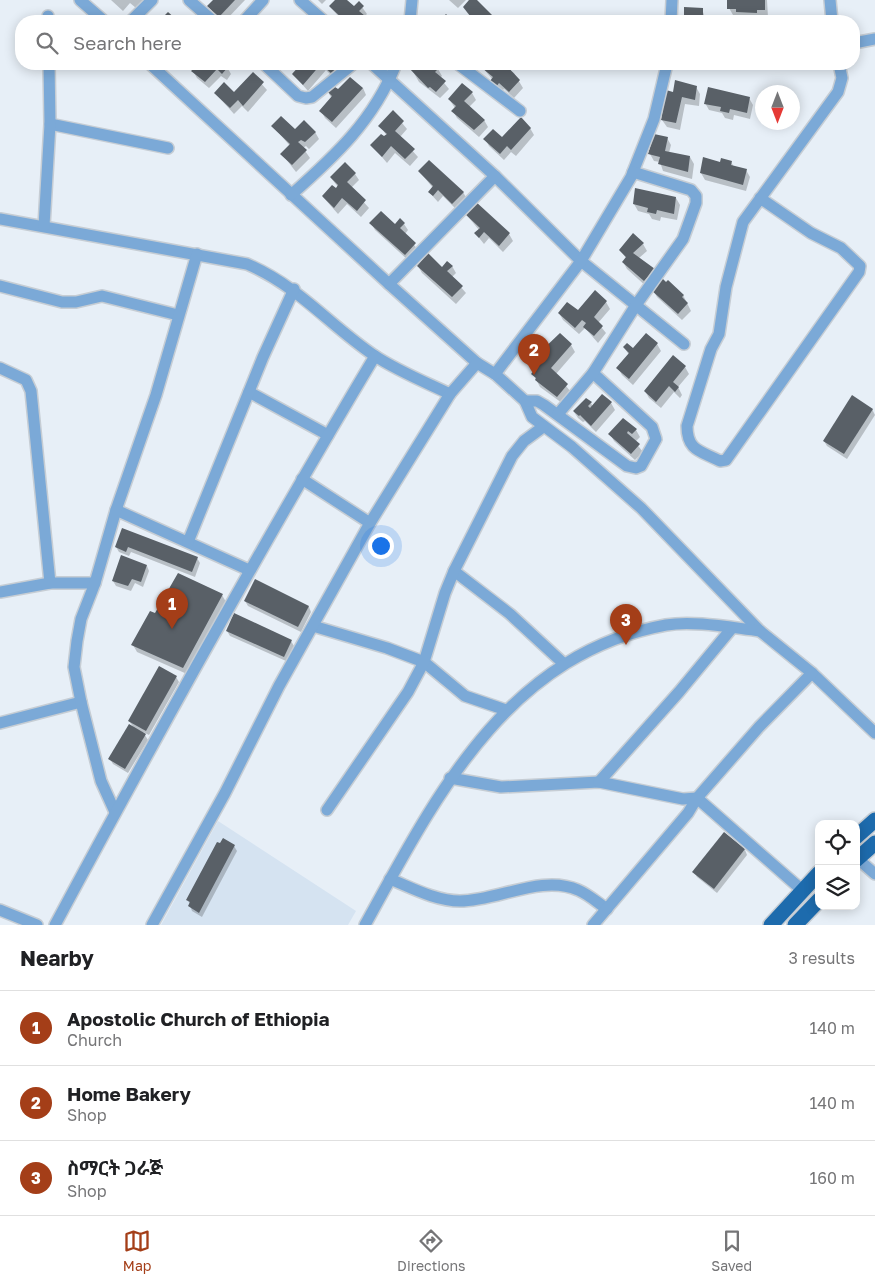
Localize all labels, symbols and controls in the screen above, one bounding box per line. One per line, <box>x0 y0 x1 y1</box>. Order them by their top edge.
search box <box>15 15 860 70</box>
icon: search <box>33 29 61 57</box>
text: Search here <box>73 31 182 54</box>
north arrow <box>755 85 800 130</box>
pin: 2 <box>518 334 550 375</box>
your location <box>368 533 394 559</box>
pin: 1 <box>156 588 188 629</box>
pin: 3 <box>610 604 642 645</box>
map controls <box>815 820 860 910</box>
button: locate <box>815 820 860 865</box>
button: layers <box>815 865 860 910</box>
text: Nearby <box>20 945 94 971</box>
text: 3 results <box>788 948 855 968</box>
text: Apostolic Church of Ethiopia <box>67 1007 329 1030</box>
text: 1 <box>32 1018 40 1038</box>
text: 140 m <box>809 1018 855 1038</box>
text: Church <box>67 1030 122 1050</box>
text: Home Bakery <box>67 1082 191 1105</box>
text: 2 <box>31 1093 41 1113</box>
text: 140 m <box>809 1093 855 1113</box>
text: Shop <box>67 1105 107 1125</box>
text: ስማርት ጋራጅ <box>67 1156 163 1179</box>
text: 3 <box>31 1168 41 1188</box>
text: 160 m <box>809 1168 855 1188</box>
text: Shop <box>67 1181 107 1201</box>
tab: Map <box>123 1227 151 1274</box>
tab: Directions <box>397 1227 466 1274</box>
tab: Saved <box>711 1227 752 1274</box>

